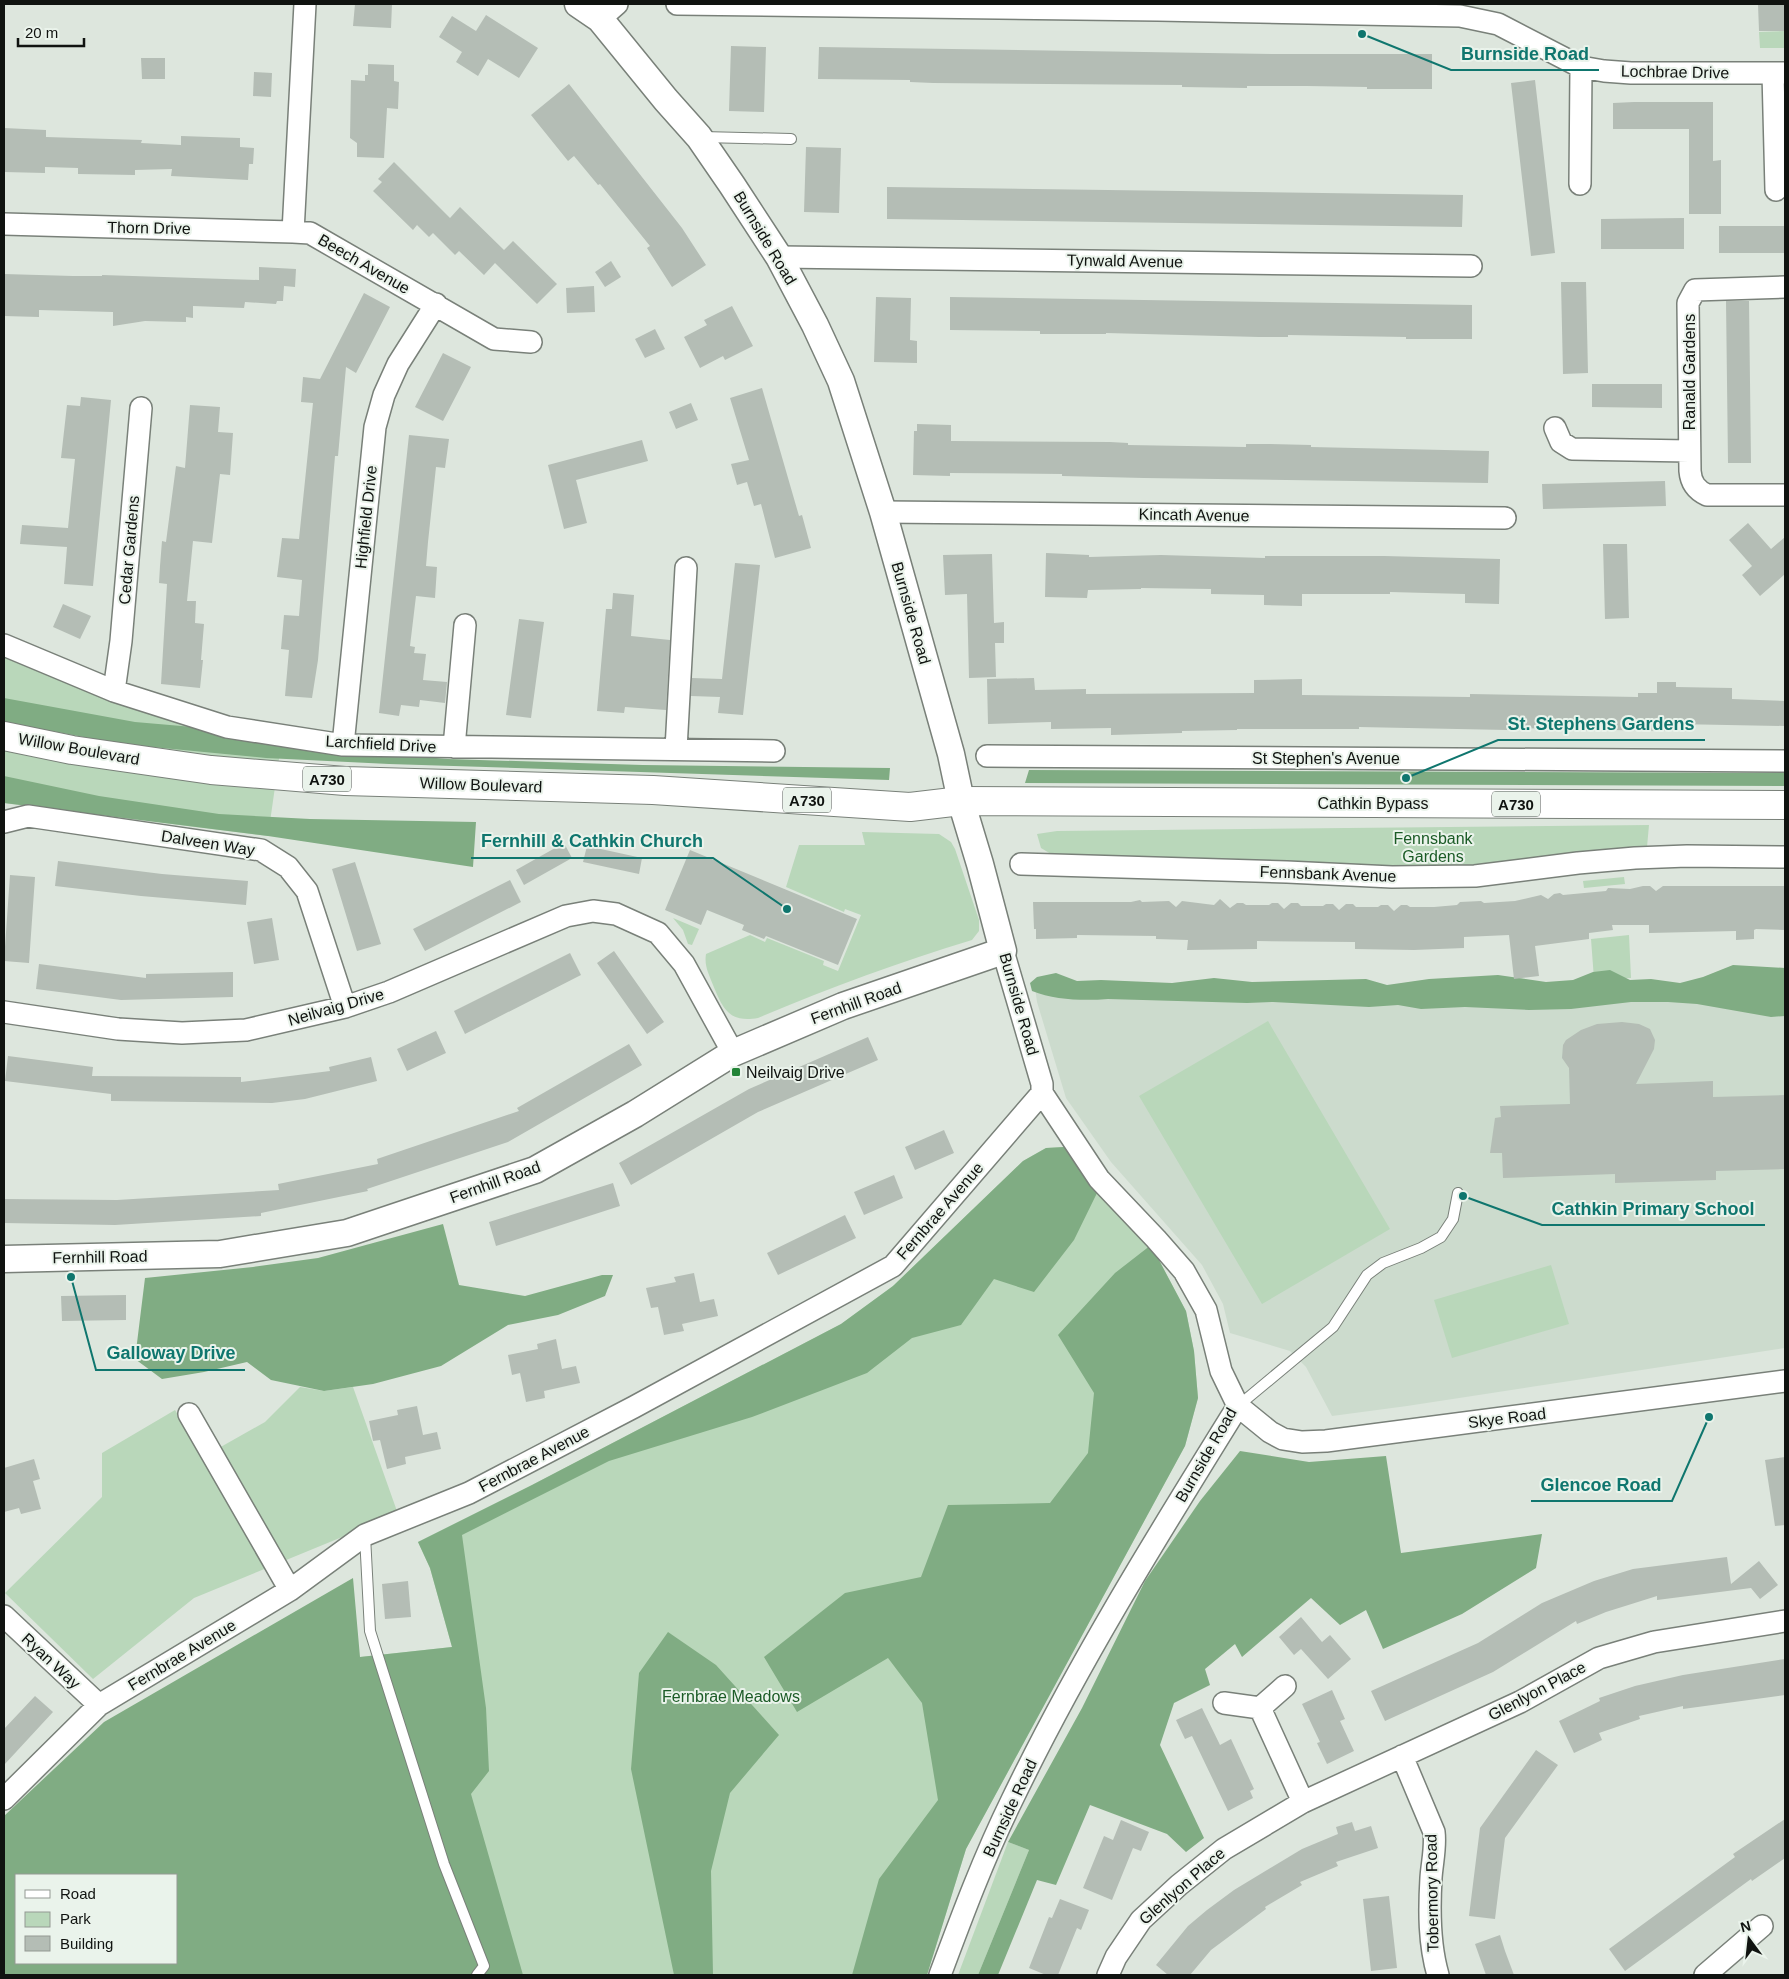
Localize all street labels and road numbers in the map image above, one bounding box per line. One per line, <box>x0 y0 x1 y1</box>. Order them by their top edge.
street label: Lochbrae Drive <box>1621 63 1729 81</box>
street label: Burnside Road <box>730 188 800 288</box>
street label: Thorn Drive <box>107 219 191 237</box>
street label: Beech Avenue <box>315 231 413 297</box>
street label: Tynwald Avenue <box>1067 251 1183 271</box>
street label: Ranald Gardens <box>1681 314 1698 430</box>
street label: Highfield Drive <box>352 464 380 570</box>
street label: Cedar Gardens <box>116 495 142 605</box>
street label: Kincath Avenue <box>1138 506 1250 524</box>
street label: Burnside Road <box>888 560 934 666</box>
street label: Willow Boulevard <box>17 730 141 768</box>
street label: Larchfield Drive <box>325 733 437 755</box>
street label: St Stephen's Avenue <box>1252 750 1400 767</box>
road number: A730 <box>303 766 351 792</box>
street label: Willow Boulevard <box>419 774 543 796</box>
road number: A730 <box>783 788 831 812</box>
road number: A730 <box>1492 792 1540 816</box>
street label: Cathkin Bypass <box>1317 795 1429 812</box>
street label: Dalveen Way <box>160 827 256 859</box>
street label: Fennsbank Avenue <box>1259 863 1397 885</box>
street label: Burnside Road <box>996 951 1042 1057</box>
street label: Fernhill Road <box>808 979 904 1027</box>
street label: Neilvaig Drive <box>286 985 386 1029</box>
street label: Fernhill Road <box>447 1158 543 1206</box>
street label: Fernbrae Avenue <box>893 1159 987 1263</box>
street label: Fernhill Road <box>52 1248 148 1266</box>
street label: Burnside Road <box>1172 1405 1240 1505</box>
street label: Skye Road <box>1467 1405 1547 1431</box>
street label: Fernbrae Avenue <box>476 1423 592 1495</box>
street label: Fernbrae Avenue <box>125 1616 239 1694</box>
street label: Ryan Way <box>18 1630 84 1692</box>
street label: Glenlyon Place <box>1485 1658 1589 1724</box>
street label: Burnside Road <box>980 1756 1040 1860</box>
street label: Tobermory Road <box>1422 1834 1442 1952</box>
street label: Glenlyon Place <box>1136 1844 1228 1928</box>

